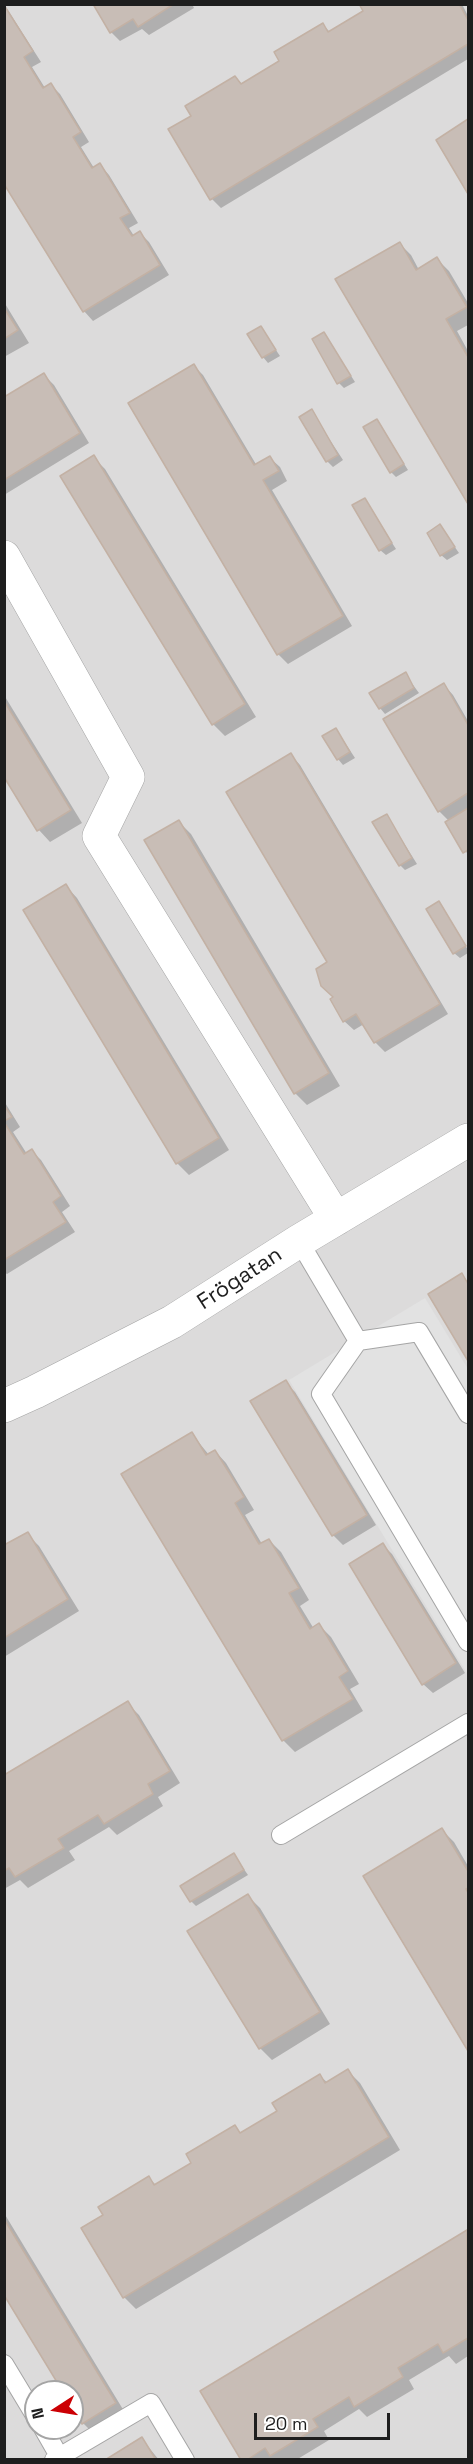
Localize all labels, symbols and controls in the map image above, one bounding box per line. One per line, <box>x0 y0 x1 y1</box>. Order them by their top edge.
street label: Frögatan <box>193 1242 287 1316</box>
north arrow <box>24 2380 84 2440</box>
scale bar <box>257 2401 394 2439</box>
text: N <box>26 2406 49 2421</box>
text: 20 m <box>265 2412 308 2435</box>

